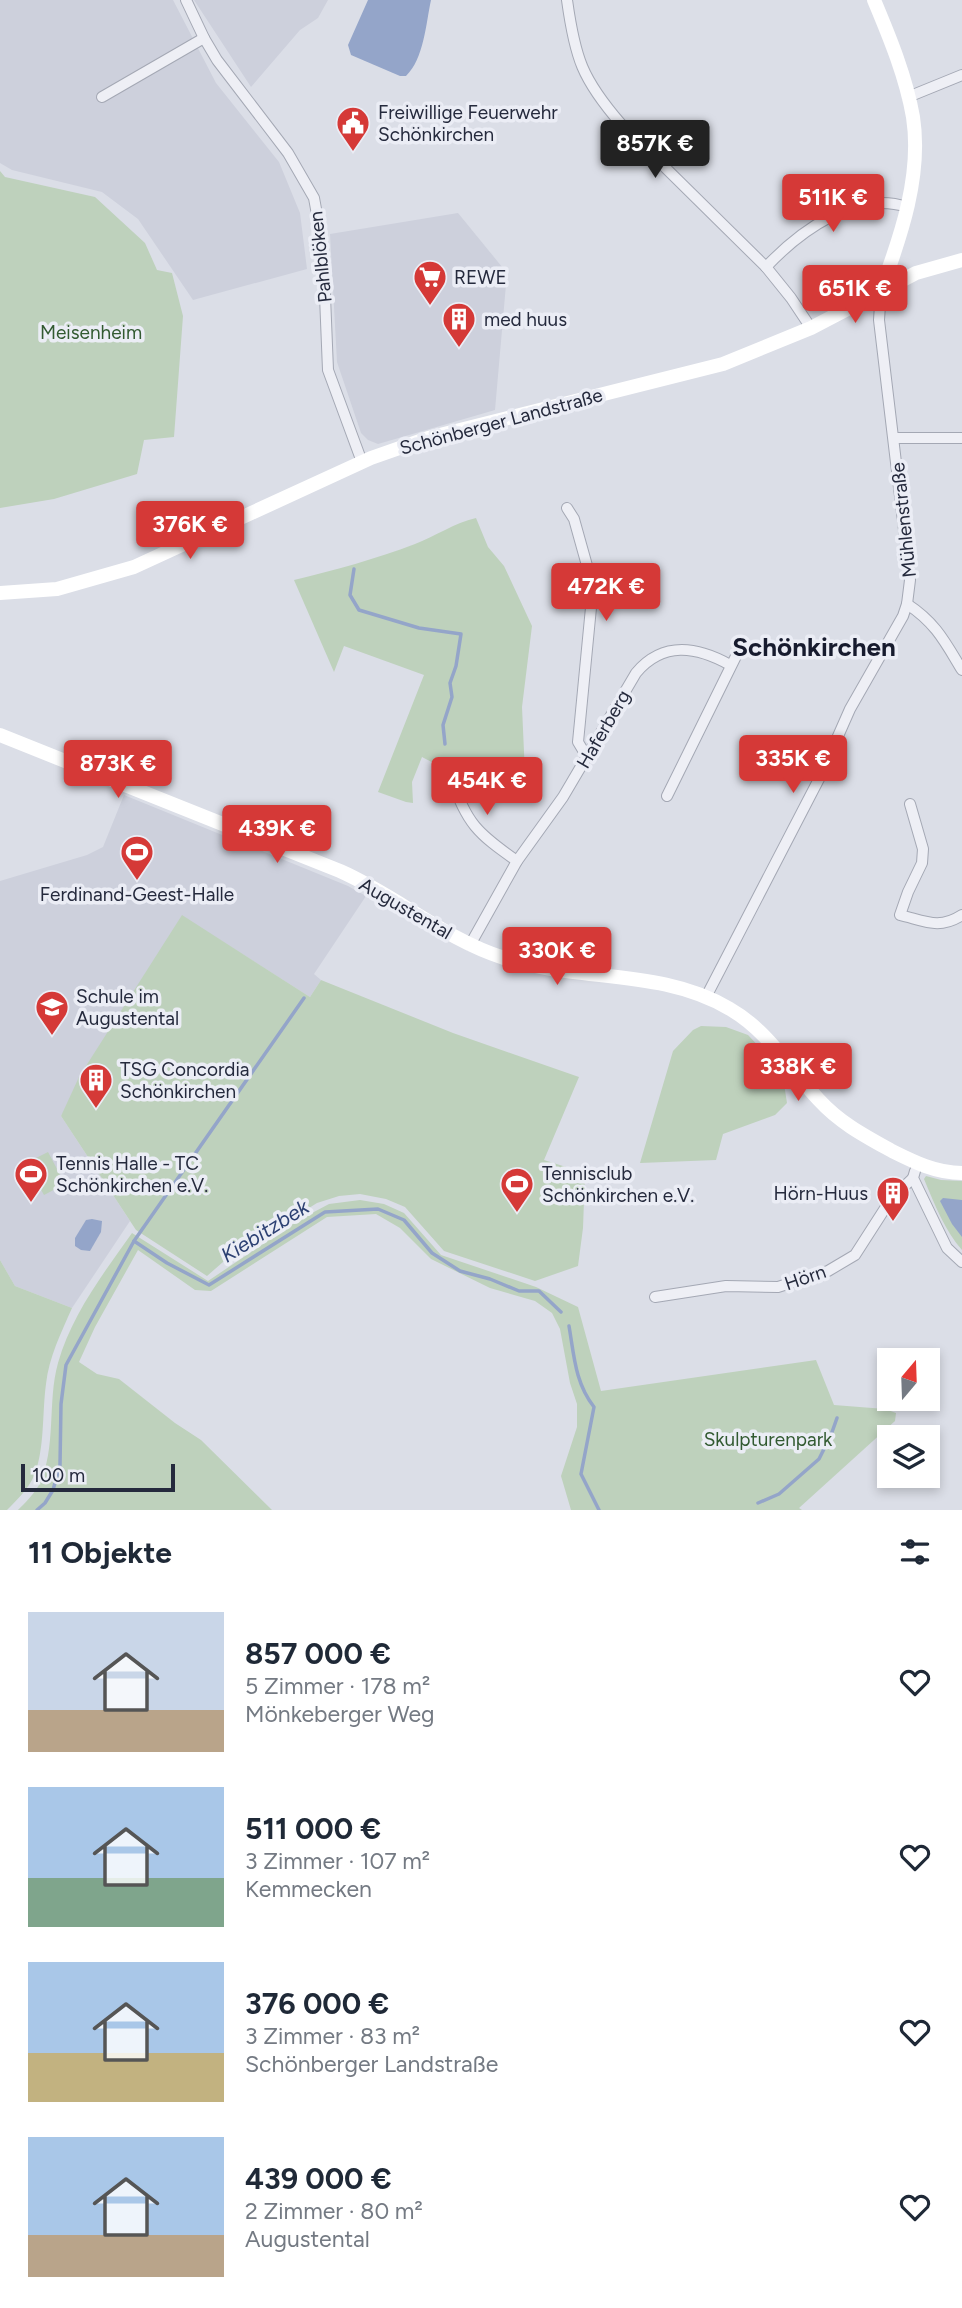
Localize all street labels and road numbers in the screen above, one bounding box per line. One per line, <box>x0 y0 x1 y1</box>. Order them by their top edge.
street label: Pahlblöken <box>304 210 337 304</box>
street label: Schönberger Landstraße <box>397 383 605 460</box>
street label: Mühlenstraße <box>886 461 921 579</box>
street label: Haferberg <box>572 686 635 773</box>
street label: Augustental <box>355 873 456 944</box>
street label: Hörn <box>781 1260 829 1295</box>

